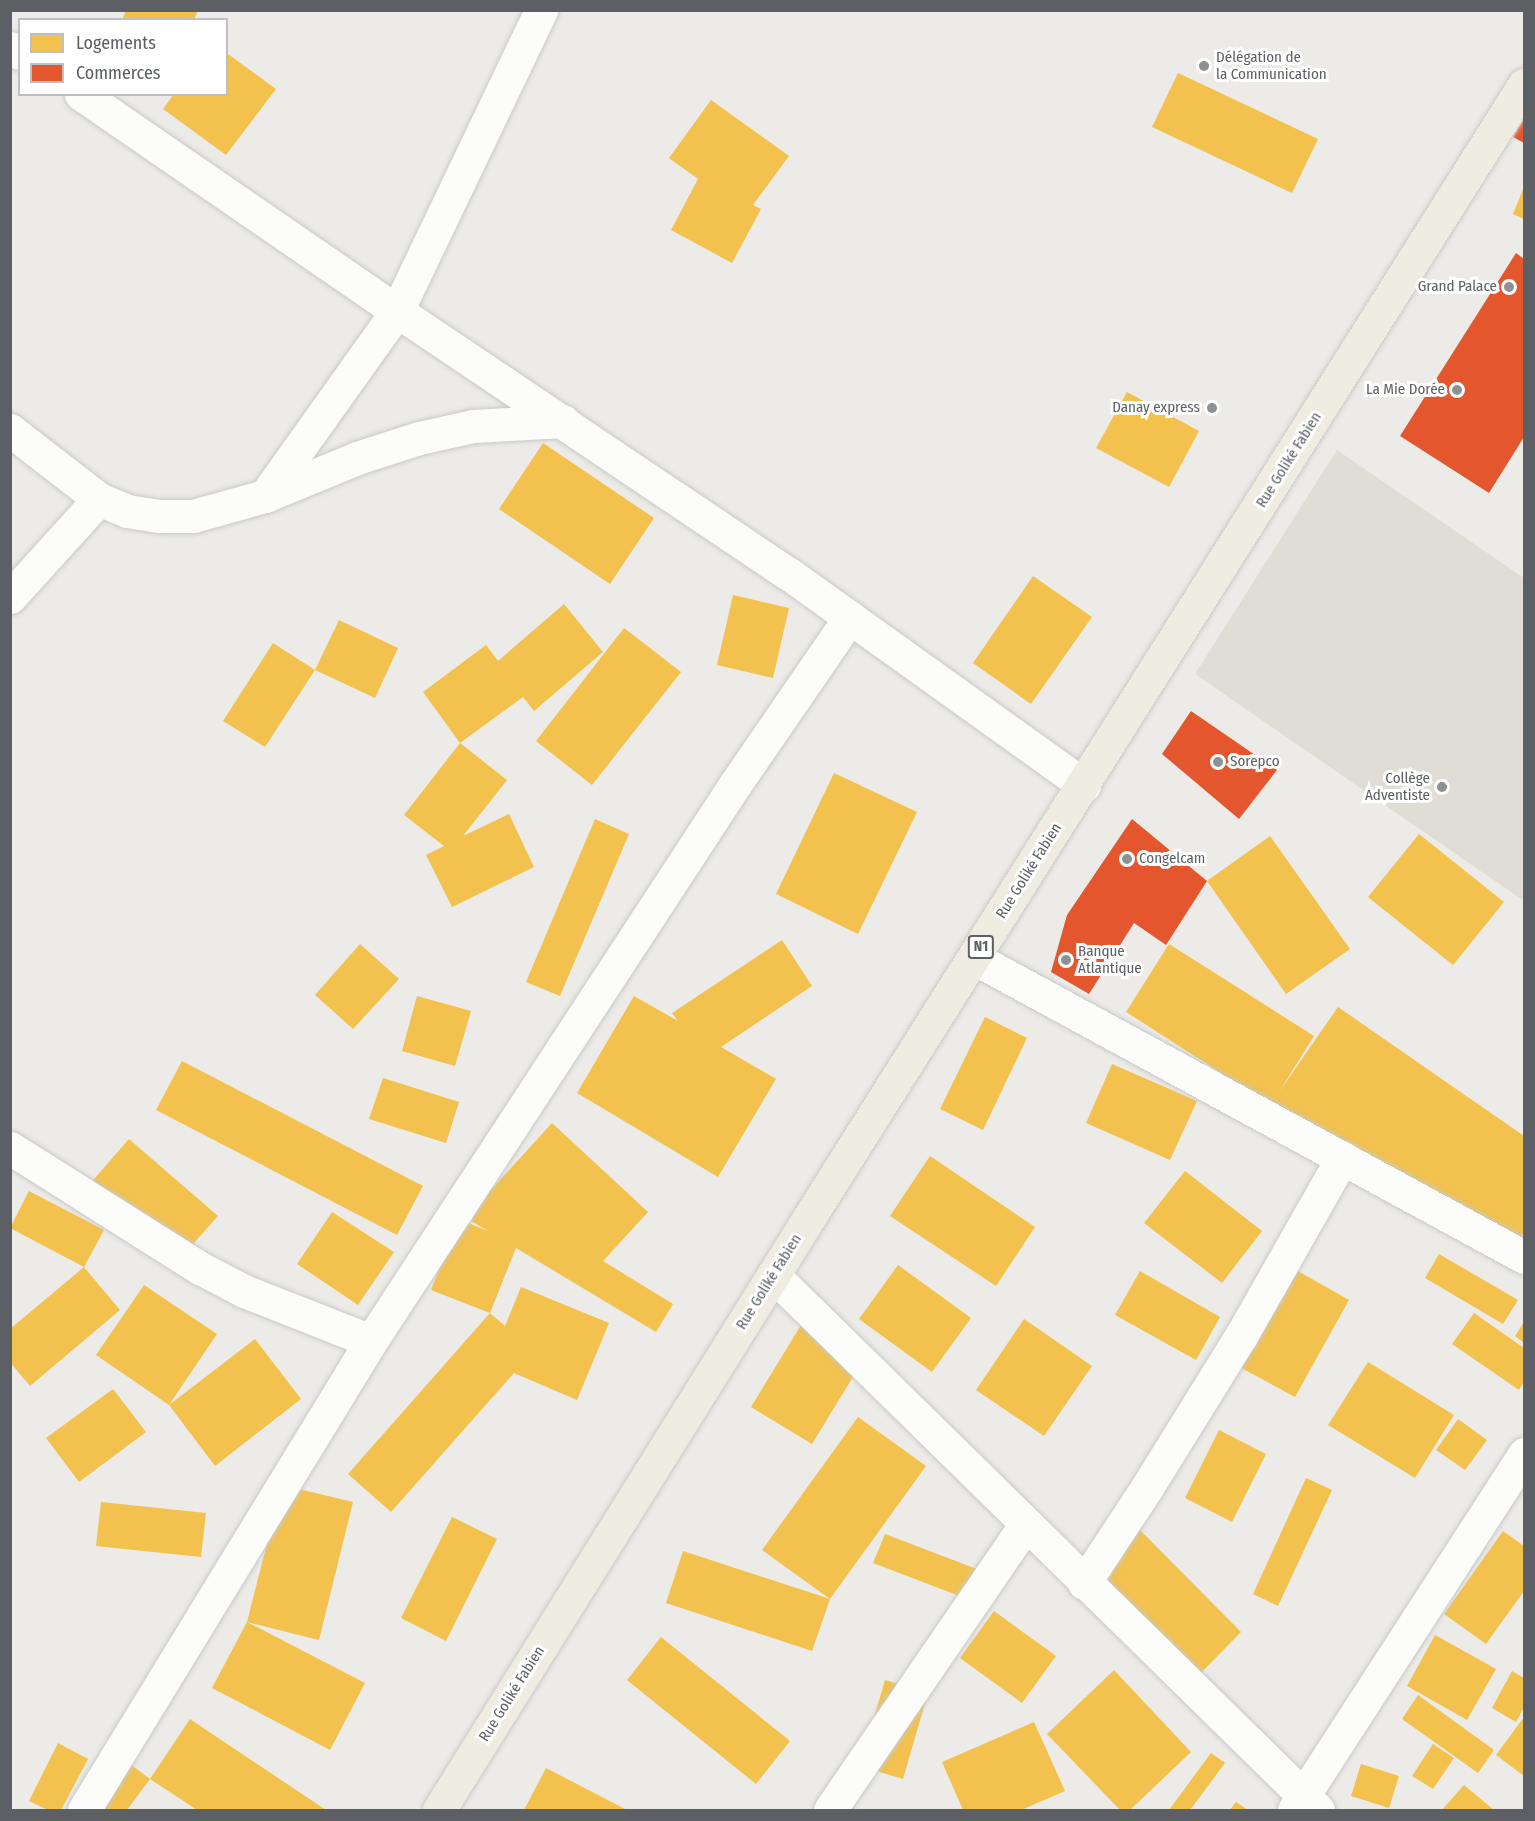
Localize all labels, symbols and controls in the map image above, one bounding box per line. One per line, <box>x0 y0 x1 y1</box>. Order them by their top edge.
legend <box>18 18 228 96</box>
text: Logements <box>76 32 156 54</box>
place label: Délégation de la Communication <box>1216 48 1327 83</box>
marker: Délégation de la Communication <box>1197 59 1211 73</box>
text: Commerces <box>76 62 161 84</box>
place label: Grand Palace <box>1418 278 1497 296</box>
marker: Grand Palace <box>1502 280 1516 294</box>
place label: La Mie Dorée <box>1366 381 1445 399</box>
marker: La Mie Dorée <box>1450 383 1464 397</box>
place label: Danay express <box>1112 399 1200 417</box>
marker: Danay express <box>1205 401 1219 415</box>
street label: Rue Goliké Fabien <box>1252 409 1326 511</box>
place label: Sorepco <box>1230 753 1280 771</box>
marker: Sorepco <box>1211 755 1225 769</box>
place label: Collège Adventiste <box>1365 769 1430 804</box>
marker: Collège Adventiste <box>1435 780 1449 794</box>
street label: Rue Goliké Fabien <box>992 820 1066 922</box>
place label: Congelcam <box>1139 850 1205 868</box>
marker: Congelcam <box>1120 852 1134 866</box>
road number: N1 <box>968 936 994 958</box>
place label: Banque Atlantique <box>1078 942 1142 977</box>
marker: Banque Atlantique <box>1059 953 1073 967</box>
street label: Rue Goliké Fabien <box>732 1231 806 1333</box>
street label: Rue Goliké Fabien <box>475 1643 549 1745</box>

